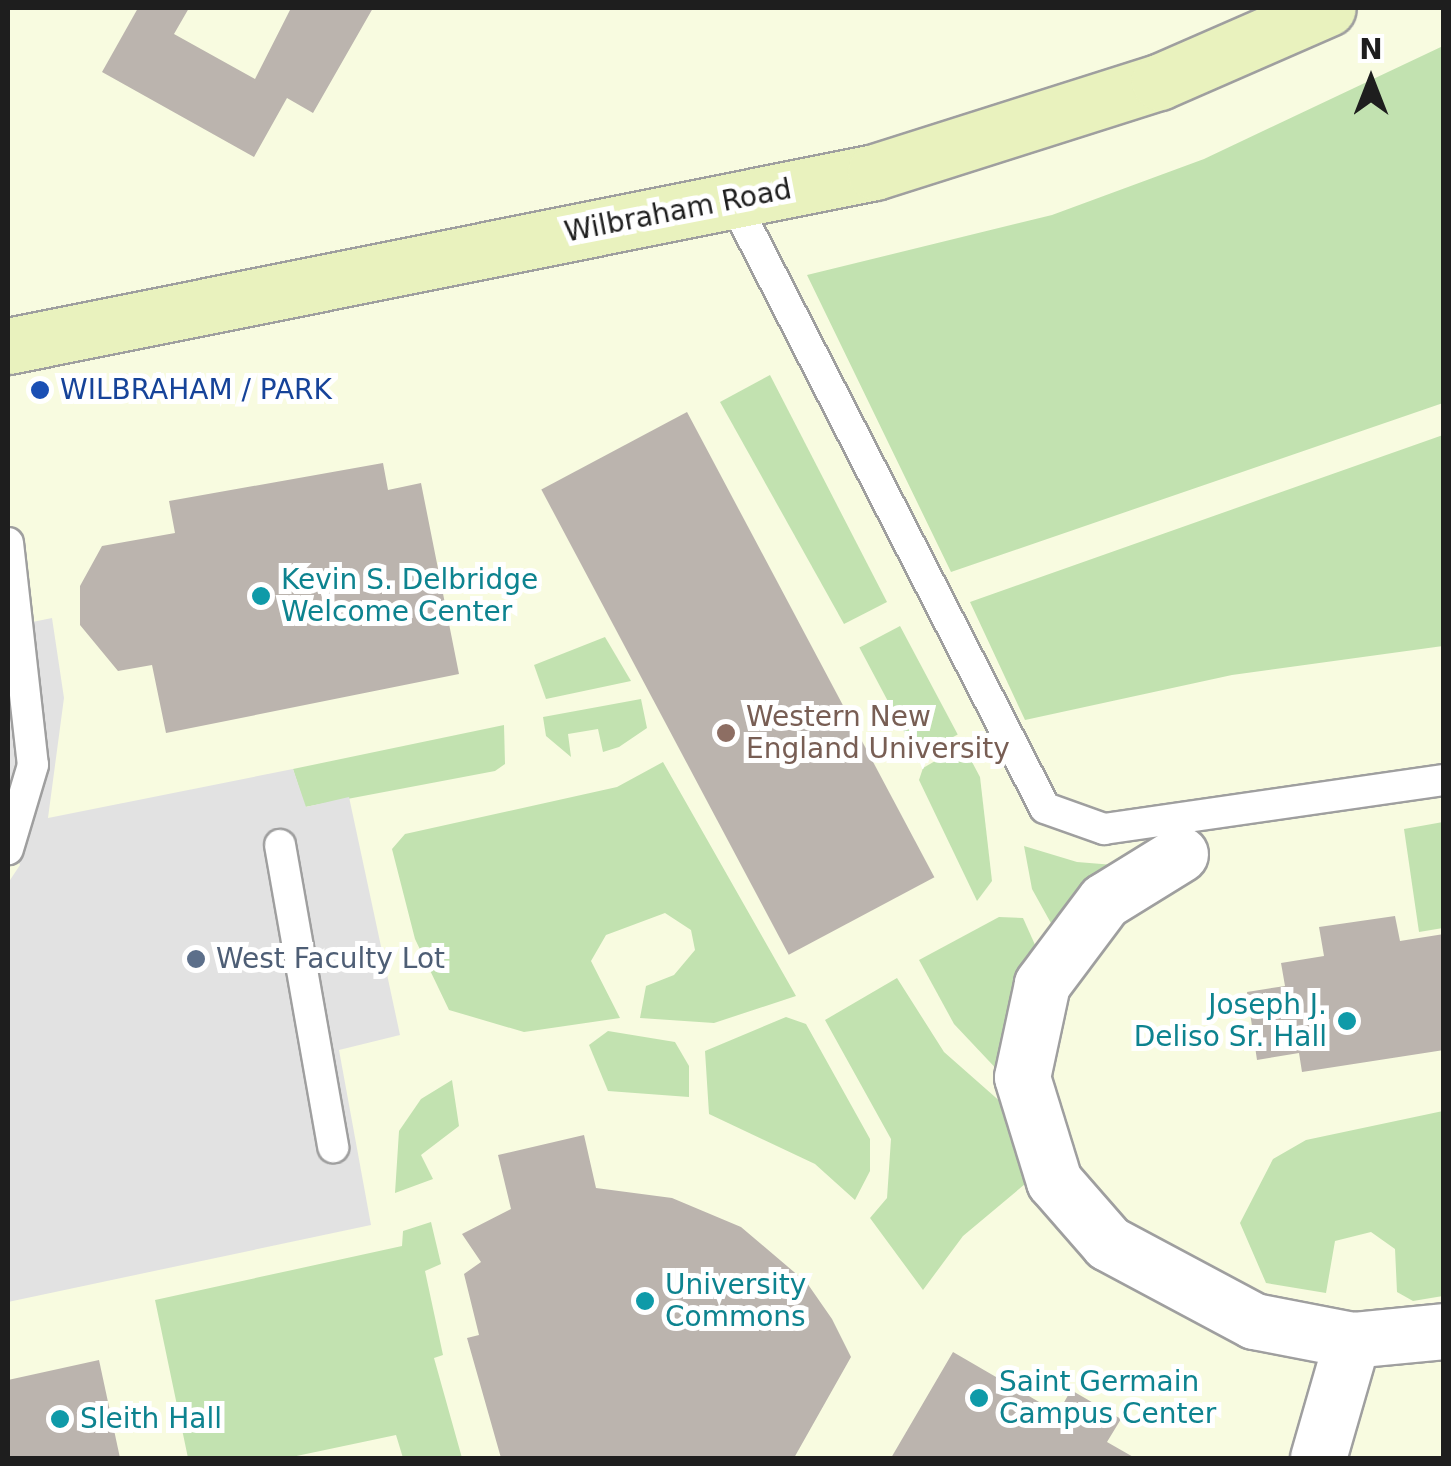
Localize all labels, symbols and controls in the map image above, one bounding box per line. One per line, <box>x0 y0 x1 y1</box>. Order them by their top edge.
north arrow <box>1321 30 1421 130</box>
text: N <box>1359 33 1383 66</box>
street label: Wilbraham Road <box>562 173 794 249</box>
place label: WILBRAHAM / PARK <box>60 373 332 407</box>
marker: WILBRAHAM / PARK <box>29 379 51 401</box>
place label: Kevin S. Delbridge Welcome Center <box>281 563 538 629</box>
marker: Kevin S. Delbridge Welcome Center <box>250 585 272 607</box>
place label: Western New England University <box>746 700 1010 766</box>
marker: Western New England University <box>715 722 737 744</box>
place label: West Faculty Lot <box>216 942 445 976</box>
marker: West Faculty Lot <box>185 948 207 970</box>
place label: Joseph J. Deliso Sr. Hall <box>1134 988 1327 1054</box>
marker: Joseph J. Deliso Sr. Hall <box>1336 1010 1358 1032</box>
place label: University Commons <box>665 1268 806 1334</box>
marker: University Commons <box>634 1290 656 1312</box>
place label: Saint Germain Campus Center <box>999 1365 1216 1431</box>
marker: Saint Germain Campus Center <box>968 1387 990 1409</box>
place label: Sleith Hall <box>80 1402 222 1436</box>
marker: Sleith Hall <box>49 1408 71 1430</box>

